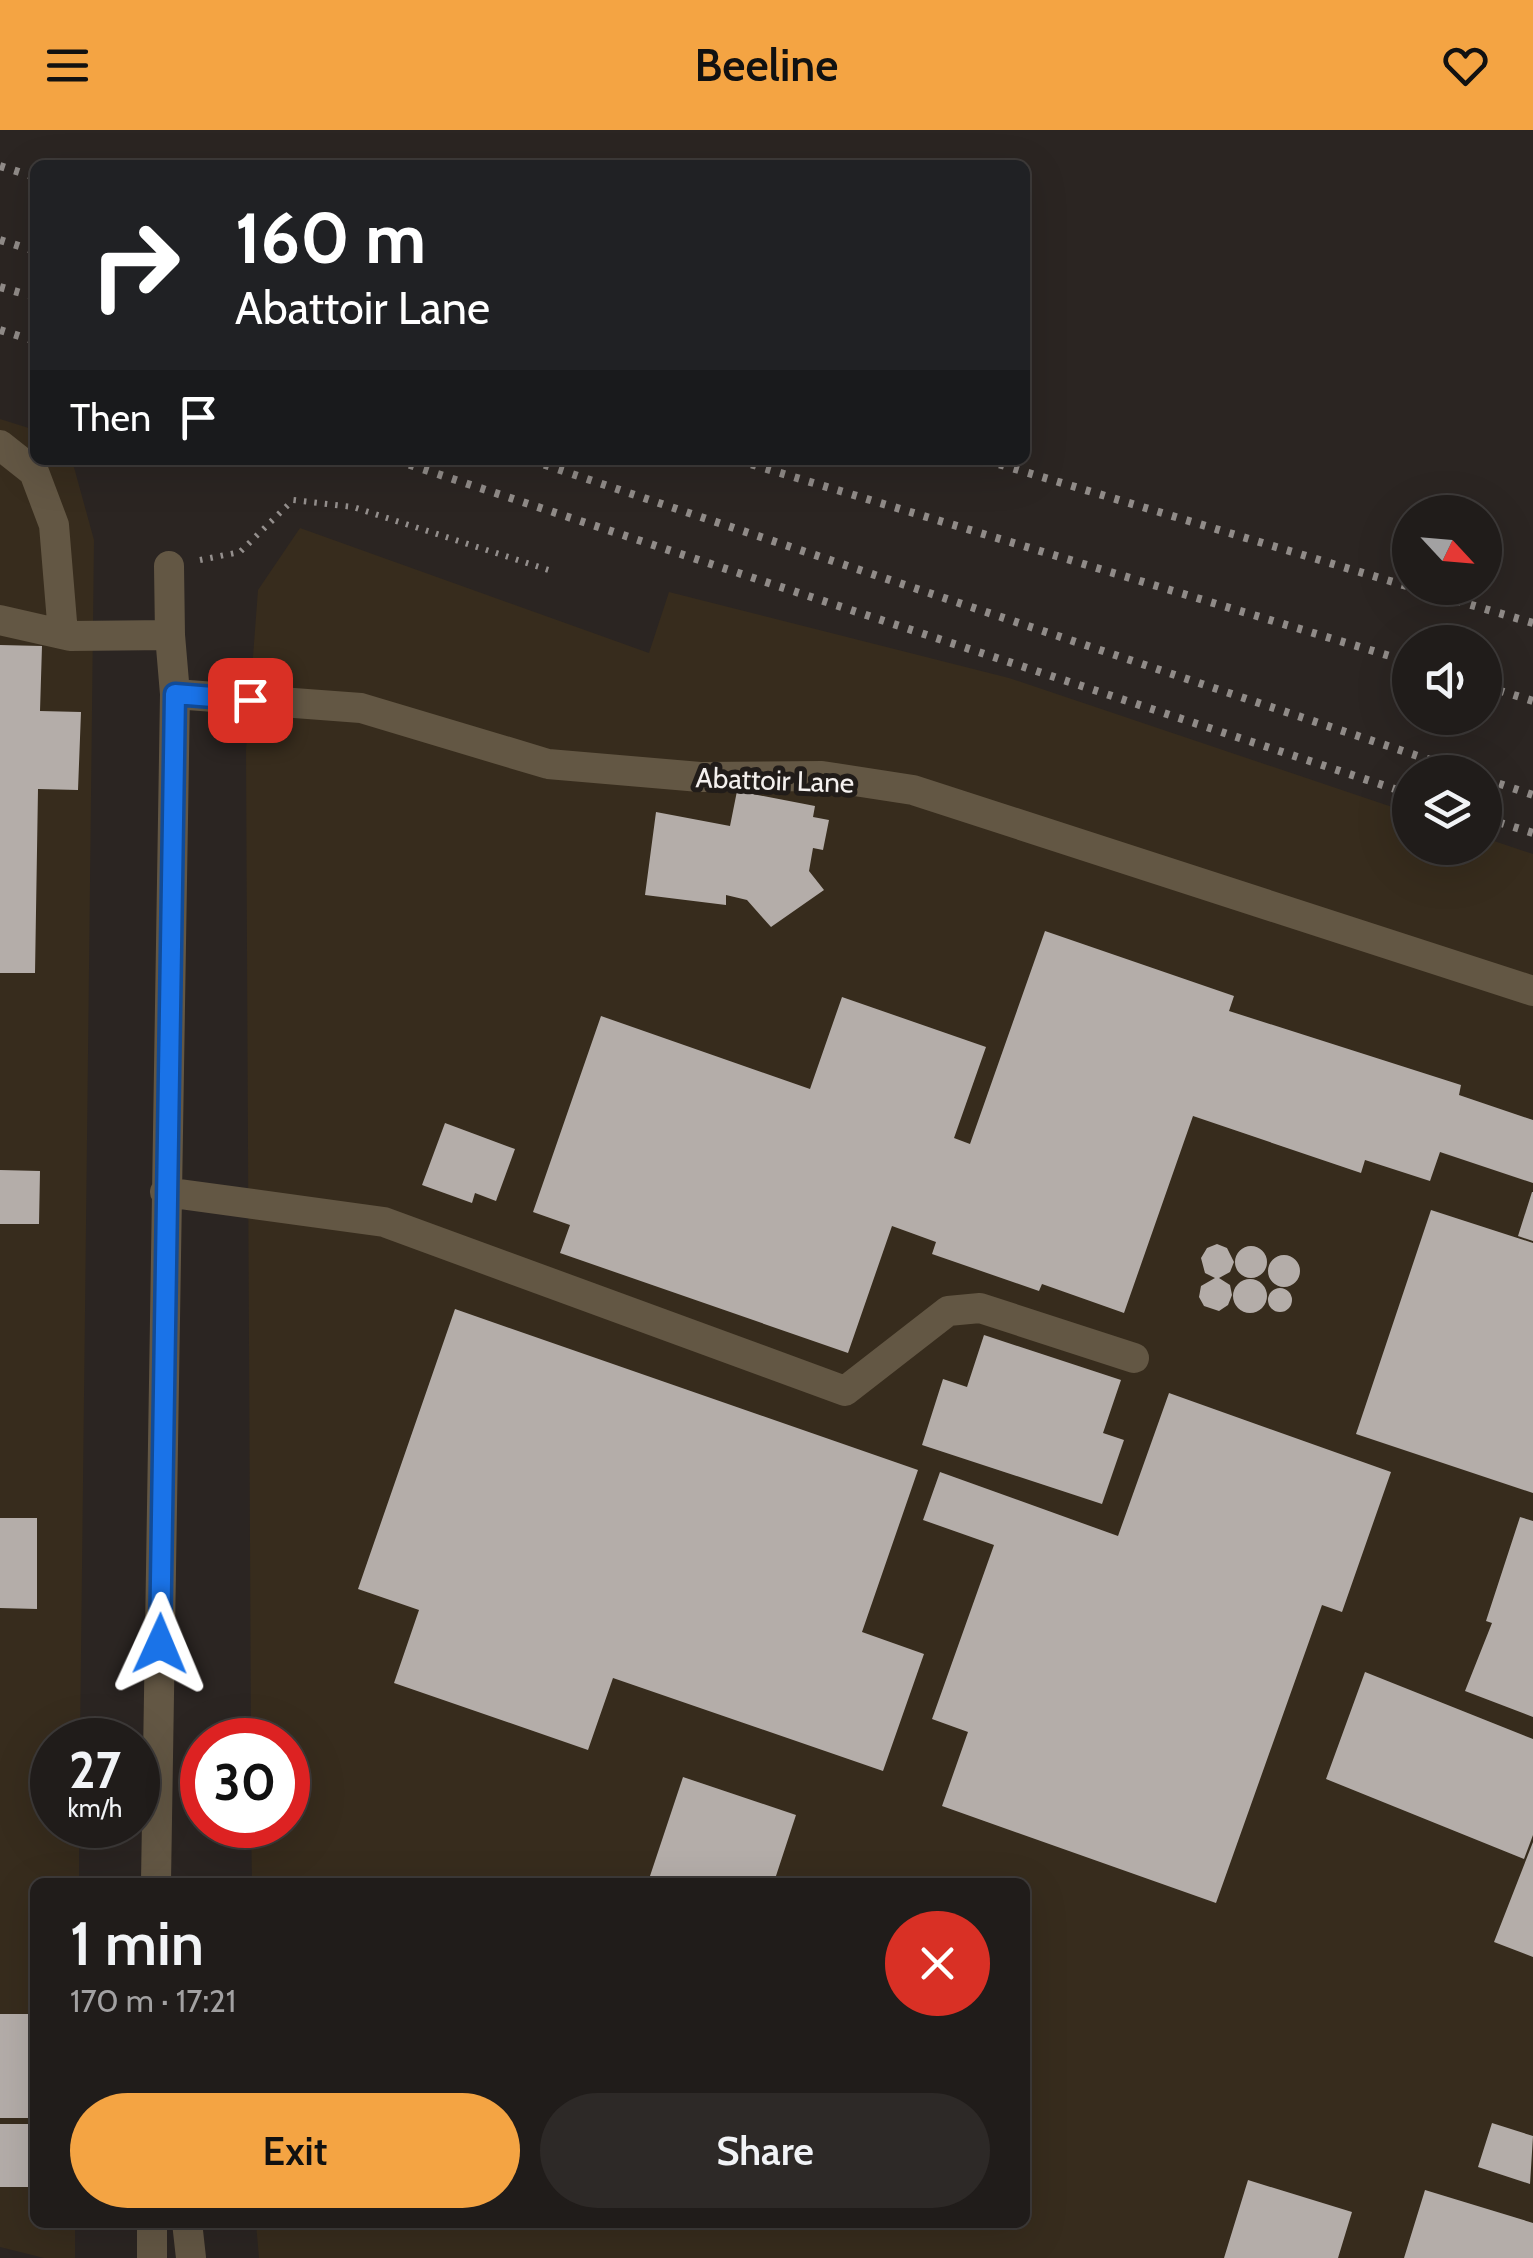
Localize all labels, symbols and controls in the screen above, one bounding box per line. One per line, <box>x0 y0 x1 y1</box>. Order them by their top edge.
icon: menu <box>40 38 95 93</box>
text: Beeline <box>695 38 838 92</box>
icon: heart <box>1438 38 1493 93</box>
text: 160 m <box>235 195 426 281</box>
icon: right <box>70 200 200 330</box>
text: Abattoir Lane <box>235 281 490 335</box>
icon: arrive <box>171 390 226 445</box>
text: Then <box>70 394 151 441</box>
north arrow <box>1392 495 1502 605</box>
map controls <box>1392 495 1502 865</box>
button: sound <box>1392 625 1502 735</box>
pin <box>208 658 293 743</box>
icon: arrive <box>223 673 278 728</box>
button: layers <box>1392 755 1502 865</box>
street label: Abattoir Lane <box>695 760 855 800</box>
position arrow <box>108 1592 212 1696</box>
speed limit sign: 30 <box>180 1718 310 1848</box>
text: 27 <box>69 1740 121 1801</box>
text: km/h <box>68 1793 122 1823</box>
text: 1 min <box>70 1907 204 1980</box>
button: close <box>885 1911 990 2016</box>
text: 170 m · 17:21 <box>70 1981 236 2020</box>
button: Exit <box>70 2093 520 2208</box>
button: Share <box>540 2093 990 2208</box>

